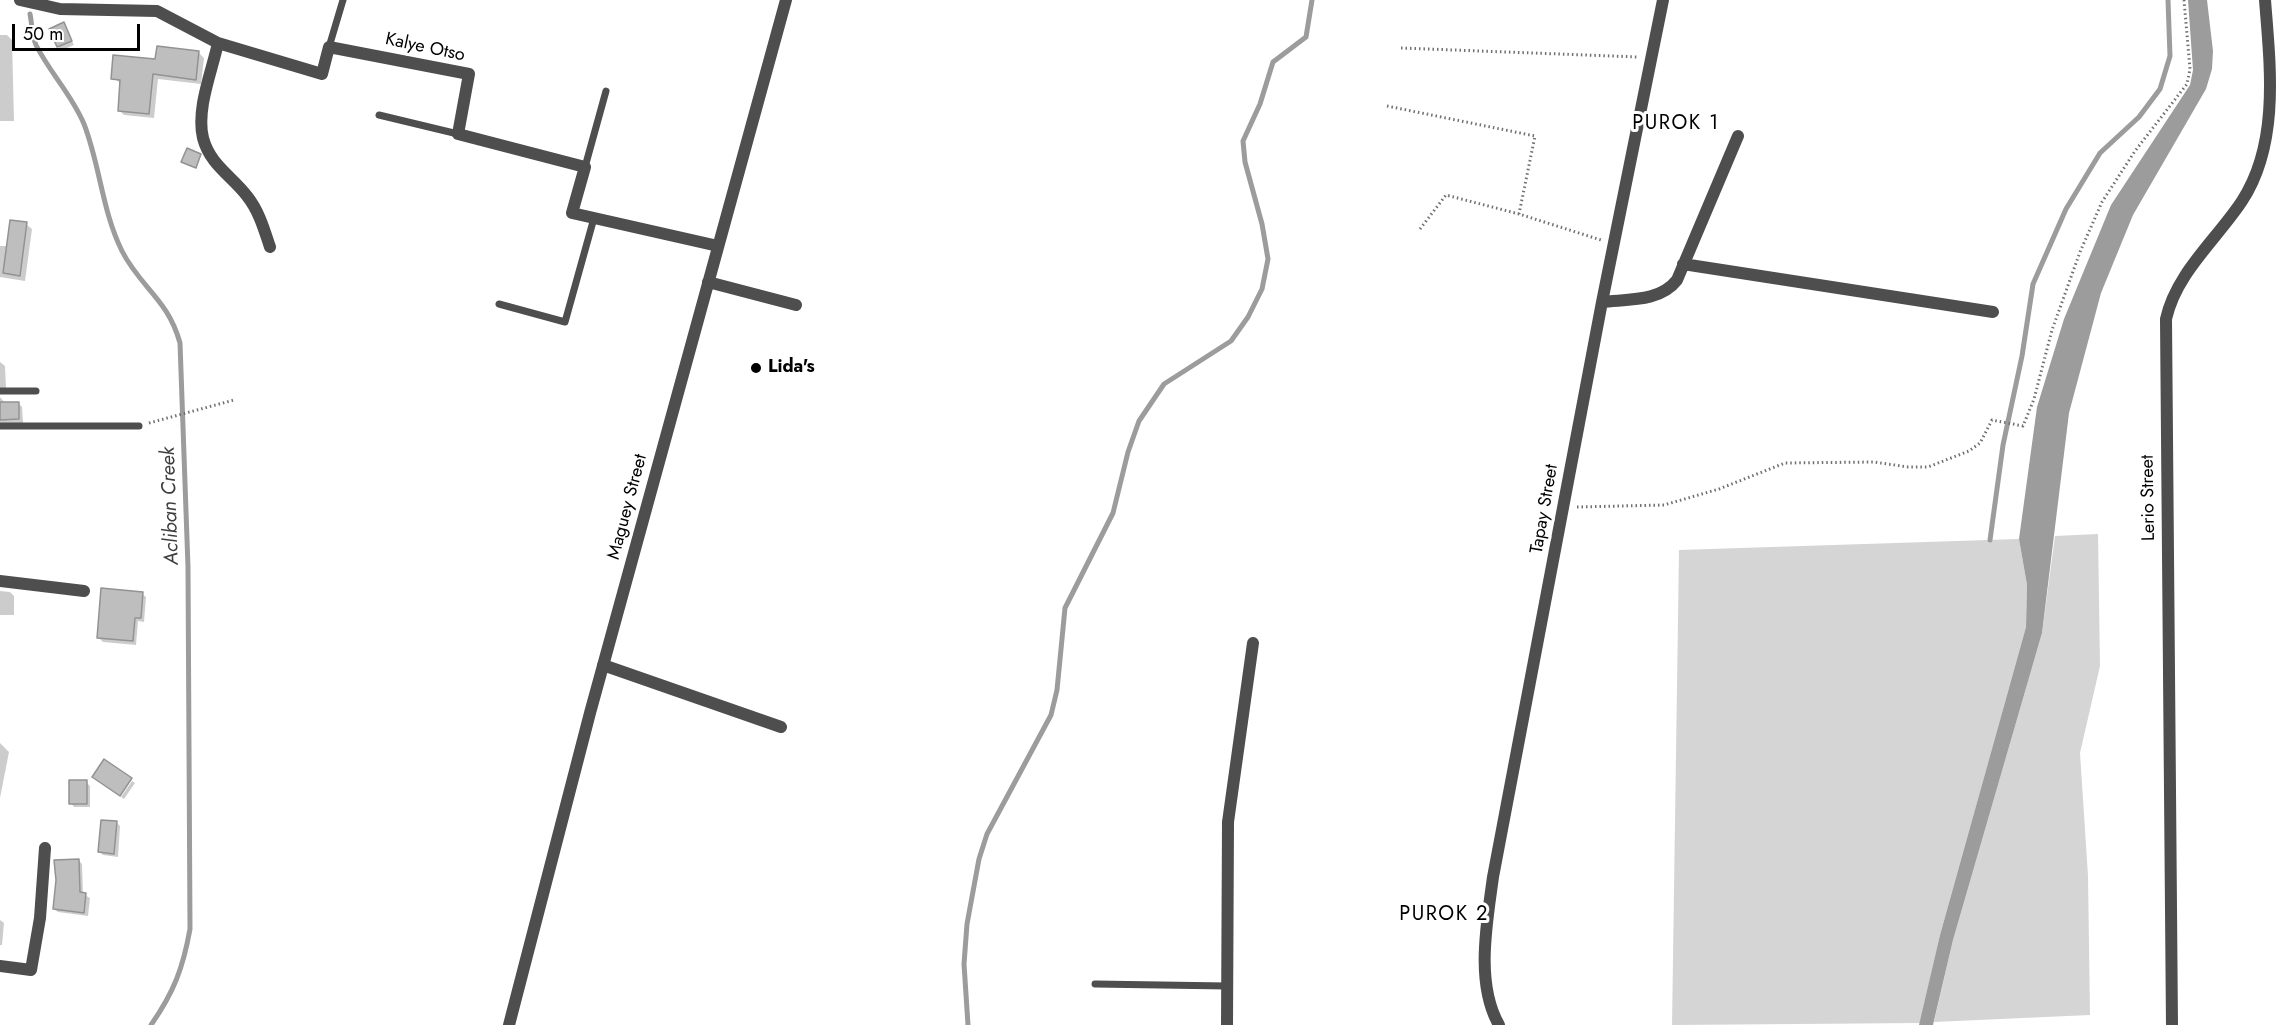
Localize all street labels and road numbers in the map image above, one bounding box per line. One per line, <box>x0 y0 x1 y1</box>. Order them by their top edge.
street label: Kalye Otso <box>383 29 467 67</box>
street label: Maguey Street <box>604 452 652 562</box>
street label: Lerio Street <box>2137 455 2161 541</box>
street label: Tapay Street <box>1527 463 1563 555</box>

